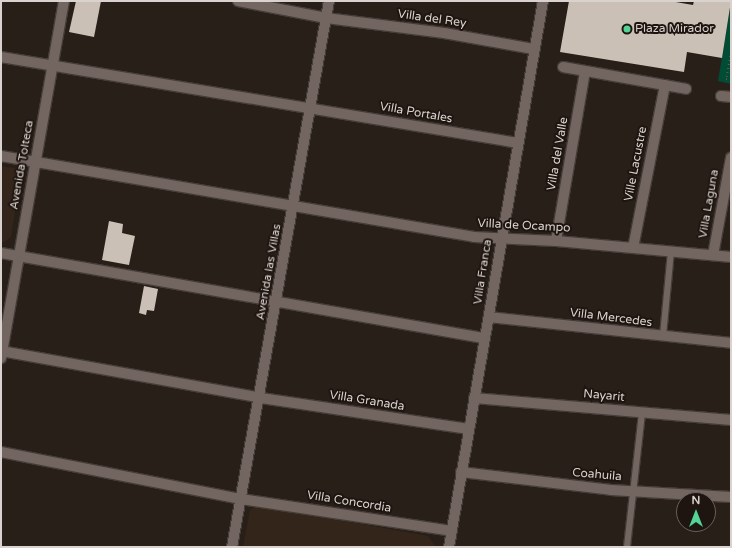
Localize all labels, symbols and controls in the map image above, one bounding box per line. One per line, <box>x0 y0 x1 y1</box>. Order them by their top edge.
street label: Villa del Rey <box>397 7 467 31</box>
place label: Plaza Mirador <box>635 22 714 36</box>
marker: Plaza Mirador <box>622 24 632 34</box>
street label: Villa Portales <box>378 100 454 126</box>
street label: Villa del Valle <box>544 116 572 192</box>
street label: Avenida Tolteca <box>7 119 37 211</box>
street label: Ville Lacustre <box>622 125 650 203</box>
street label: Villa Laguna <box>696 168 722 240</box>
street label: Villa de Ocampo <box>477 216 571 236</box>
street label: Avenida las Villas <box>253 223 285 321</box>
street label: Villa Franca <box>471 238 495 306</box>
street label: Villa Mercedes <box>569 306 653 330</box>
street label: Nayarit <box>583 387 625 405</box>
street label: Villa Granada <box>328 388 406 414</box>
street label: Coahuila <box>572 466 622 484</box>
street label: Villa Concordia <box>306 488 392 516</box>
north arrow <box>676 492 716 532</box>
text: N <box>692 494 700 507</box>

